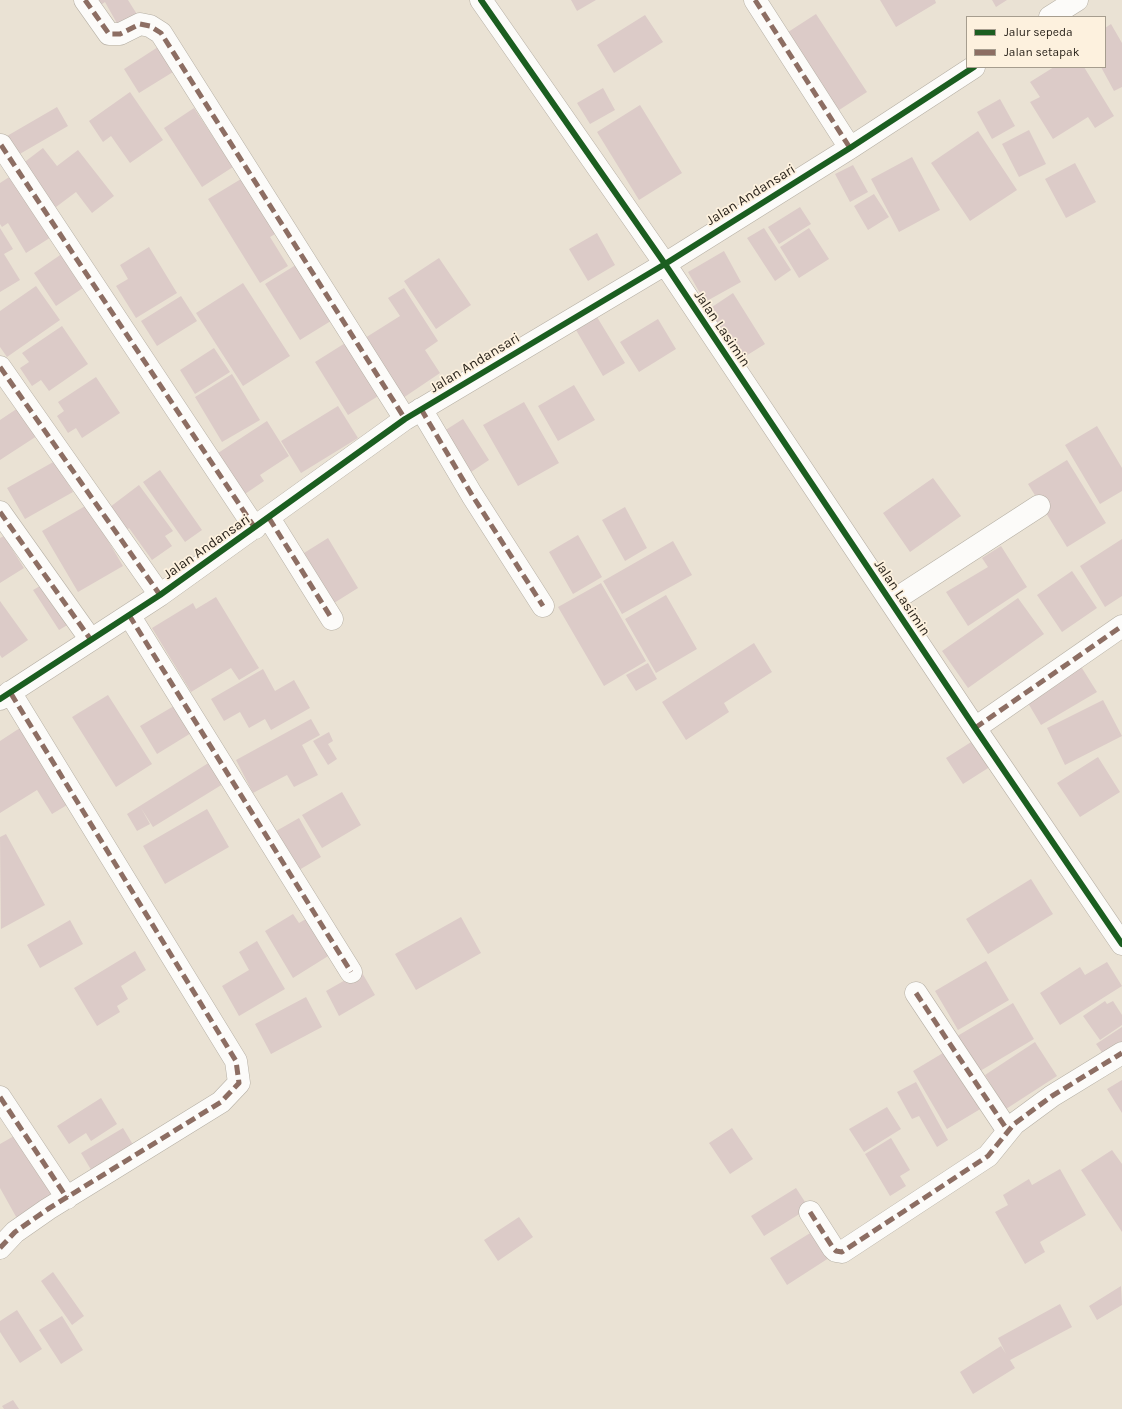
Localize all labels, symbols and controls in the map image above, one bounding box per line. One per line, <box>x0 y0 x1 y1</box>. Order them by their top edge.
legend <box>966 16 1106 68</box>
text: Jalur sepeda <box>1004 25 1073 39</box>
text: Jalan setapak <box>1004 45 1079 59</box>
street label: Jalan Andansari <box>703 161 799 229</box>
street label: Jalan Lasimin <box>690 288 754 370</box>
street label: Jalan Andansari <box>427 330 523 396</box>
street label: Jalan Andansari <box>160 511 254 583</box>
street label: Jalan Lasimin <box>870 557 934 639</box>

